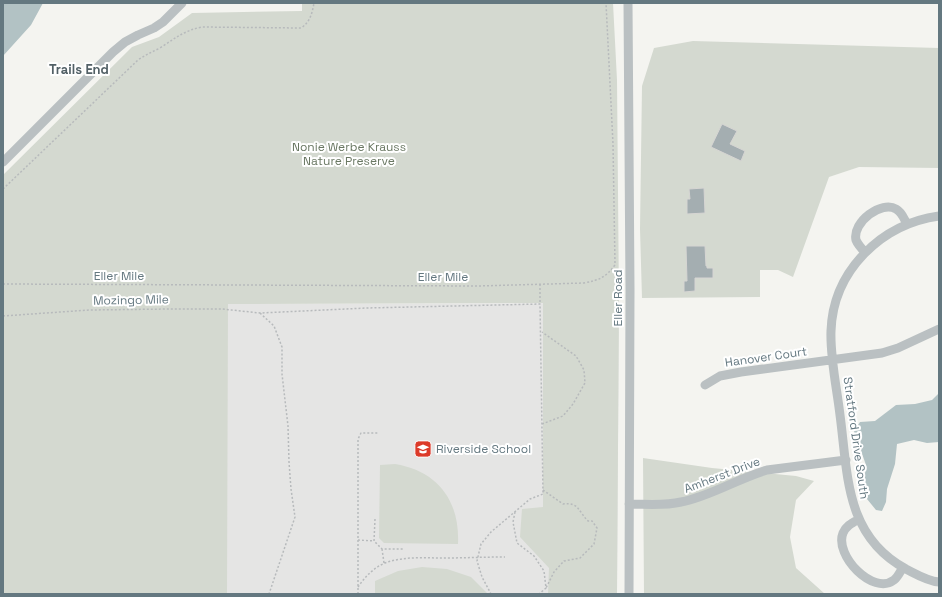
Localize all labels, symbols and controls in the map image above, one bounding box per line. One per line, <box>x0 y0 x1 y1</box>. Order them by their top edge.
district label: Trails End <box>49 61 109 78</box>
park label: Nonie Werbe Krauss Nature Preserve <box>292 139 406 169</box>
street label: Eller Mile <box>94 268 144 284</box>
street label: Eller Mile <box>418 269 468 285</box>
street label: Eller Road <box>610 270 626 326</box>
street label: Mozingo Mile <box>93 291 169 309</box>
street label: Hanover Court <box>724 343 808 371</box>
street label: Stratford Drive South <box>840 376 872 500</box>
school or university icon: Riverside School <box>413 439 433 459</box>
place label: Riverside School <box>436 441 531 457</box>
street label: Amherst Drive <box>682 453 762 497</box>

